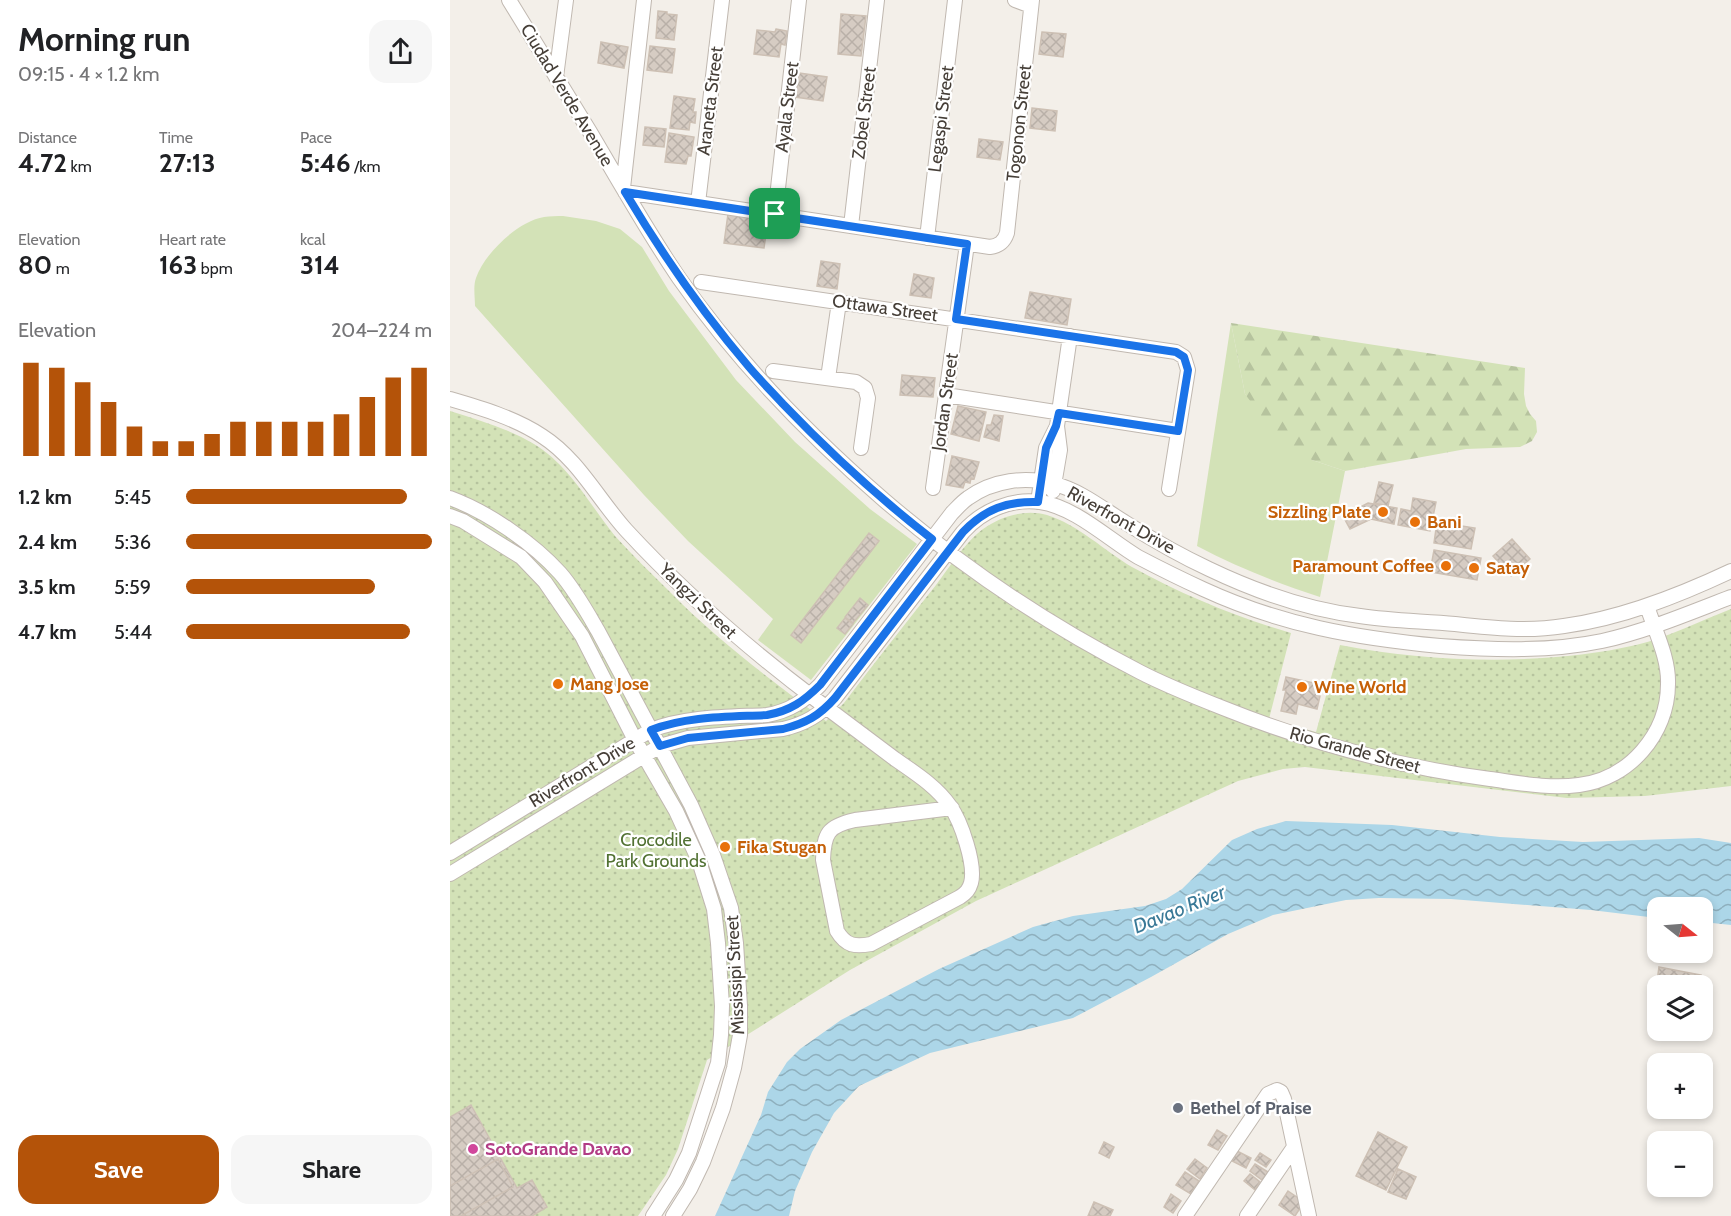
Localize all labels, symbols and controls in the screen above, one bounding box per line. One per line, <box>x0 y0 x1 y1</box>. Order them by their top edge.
text: Morning run <box>18 19 190 59</box>
button: share <box>369 20 432 83</box>
street label: Ciudad Verde Avenue <box>516 20 618 170</box>
street label: Araneta Street <box>692 45 728 157</box>
street label: Ayala Street <box>771 60 803 154</box>
text: 09:15 · 4 × 1.2 km <box>18 62 159 86</box>
street label: Legaspi Street <box>924 64 958 174</box>
street label: Togonon Street <box>1002 64 1036 182</box>
street label: Zobel Street <box>847 65 881 161</box>
text: Distance <box>18 128 77 147</box>
text: Time <box>159 128 193 147</box>
text: Pace <box>300 128 332 147</box>
text: 4.72 <box>18 147 67 179</box>
text: 27:13 <box>159 147 215 179</box>
text: 5:46 <box>300 147 351 179</box>
text: km <box>67 157 92 176</box>
text: /km <box>351 157 380 176</box>
pin <box>749 188 800 239</box>
icon: arrive <box>758 197 791 230</box>
text: Elevation <box>18 230 81 249</box>
text: Heart rate <box>159 230 226 249</box>
text: kcal <box>300 230 326 249</box>
text: 80 <box>18 249 52 281</box>
text: 163 <box>159 249 197 281</box>
text: 314 <box>300 249 340 281</box>
text: m <box>52 259 70 278</box>
text: bpm <box>197 259 233 278</box>
street label: Ottawa Street <box>831 290 939 326</box>
text: Elevation <box>18 318 96 342</box>
text: 204–224 m <box>331 318 432 342</box>
street label: Jordan Street <box>927 352 963 453</box>
street label: Riverfront Drive <box>1063 481 1179 559</box>
text: 1.2 km <box>18 485 72 509</box>
text: 5:45 <box>114 485 151 509</box>
place label: Sizzling Plate <box>1268 501 1371 523</box>
marker: Sizzling Plate <box>1376 505 1390 519</box>
place label: Bani <box>1427 511 1462 533</box>
marker: Bani <box>1408 515 1422 529</box>
text: 2.4 km <box>18 530 77 554</box>
text: 5:36 <box>114 530 151 554</box>
place label: Paramount Coffee <box>1292 555 1434 577</box>
place label: Satay <box>1486 557 1530 579</box>
street label: Yangzi Street <box>654 558 741 643</box>
marker: Paramount Coffee <box>1439 559 1453 573</box>
marker: Satay <box>1467 561 1481 575</box>
text: 3.5 km <box>18 575 76 599</box>
text: 5:59 <box>114 575 151 599</box>
text: 4.7 km <box>18 620 77 644</box>
text: 5:44 <box>114 620 152 644</box>
place label: Mang Jose <box>570 673 649 695</box>
place label: Wine World <box>1314 676 1407 698</box>
marker: Mang Jose <box>551 677 565 691</box>
marker: Wine World <box>1295 680 1309 694</box>
street label: Rio Grande Street <box>1287 722 1423 778</box>
street label: Riverfront Drive <box>525 732 639 812</box>
park label: Crocodile Park Grounds <box>606 829 706 872</box>
place label: Fika Stugan <box>737 836 827 858</box>
marker: Fika Stugan <box>718 840 732 854</box>
water label: Davao River <box>1129 879 1229 938</box>
north arrow <box>1647 897 1713 963</box>
map controls <box>1647 897 1713 1197</box>
street label: Mississipi Street <box>721 915 749 1035</box>
button: layers <box>1647 975 1713 1041</box>
button: + <box>1647 1053 1713 1119</box>
place label: Bethel of Praise <box>1190 1097 1312 1119</box>
marker: Bethel of Praise <box>1171 1101 1185 1115</box>
button: − <box>1647 1131 1713 1197</box>
button: Save <box>18 1135 219 1204</box>
button: Share <box>231 1135 432 1204</box>
place label: SotoGrande Davao <box>485 1138 632 1160</box>
marker: SotoGrande Davao <box>466 1142 480 1156</box>

